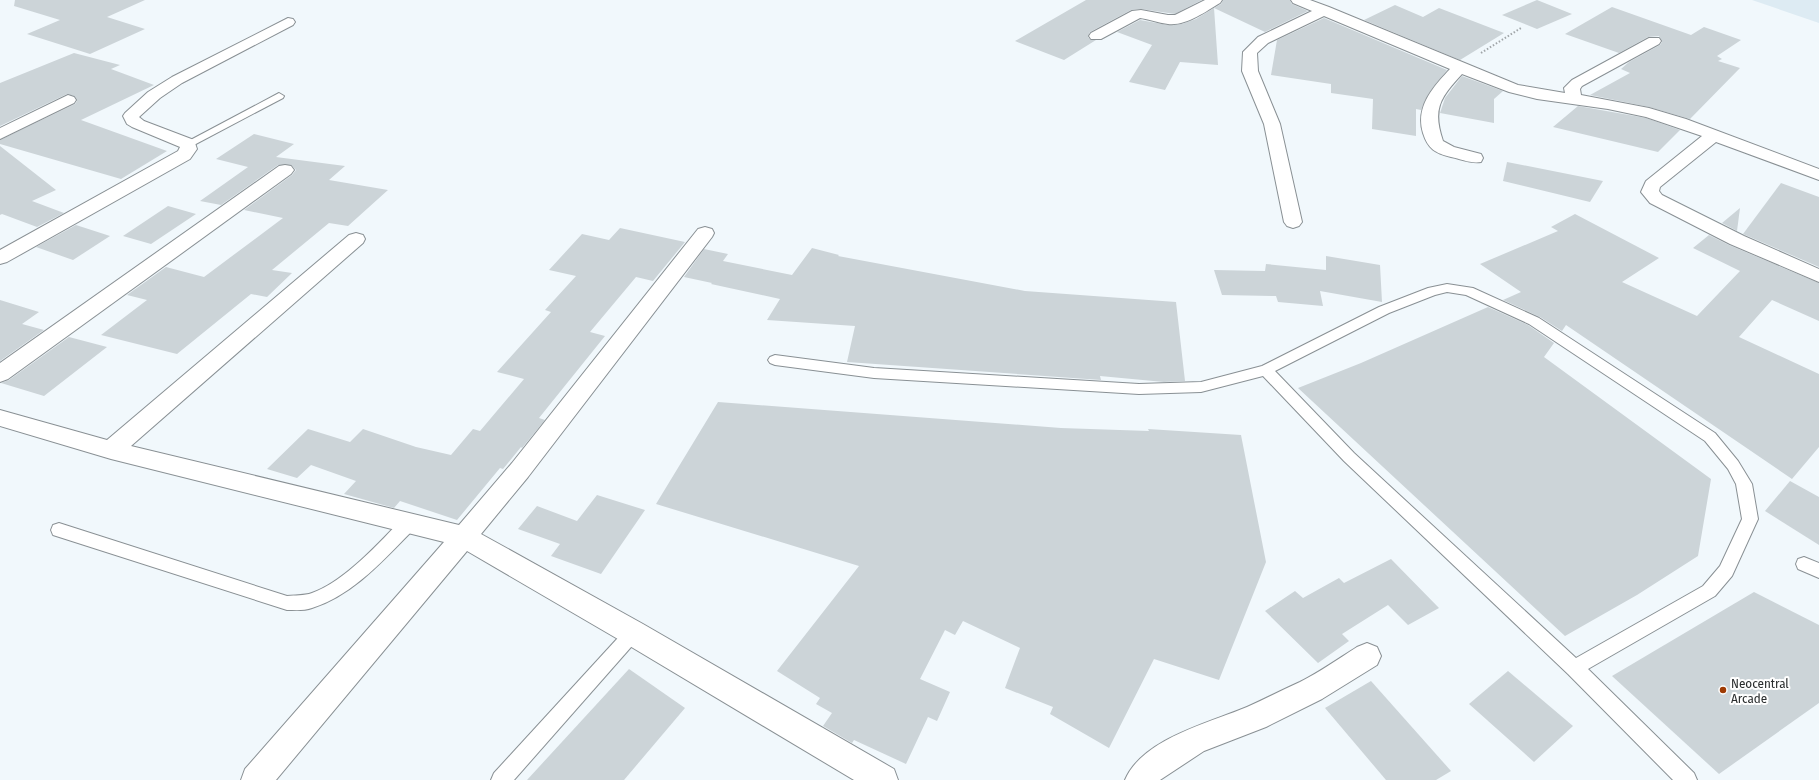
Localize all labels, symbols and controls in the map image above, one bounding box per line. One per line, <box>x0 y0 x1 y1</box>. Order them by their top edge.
place label: Neocentral Arcade <box>1731 676 1789 706</box>
marker: Neocentral Arcade <box>1718 685 1728 695</box>

